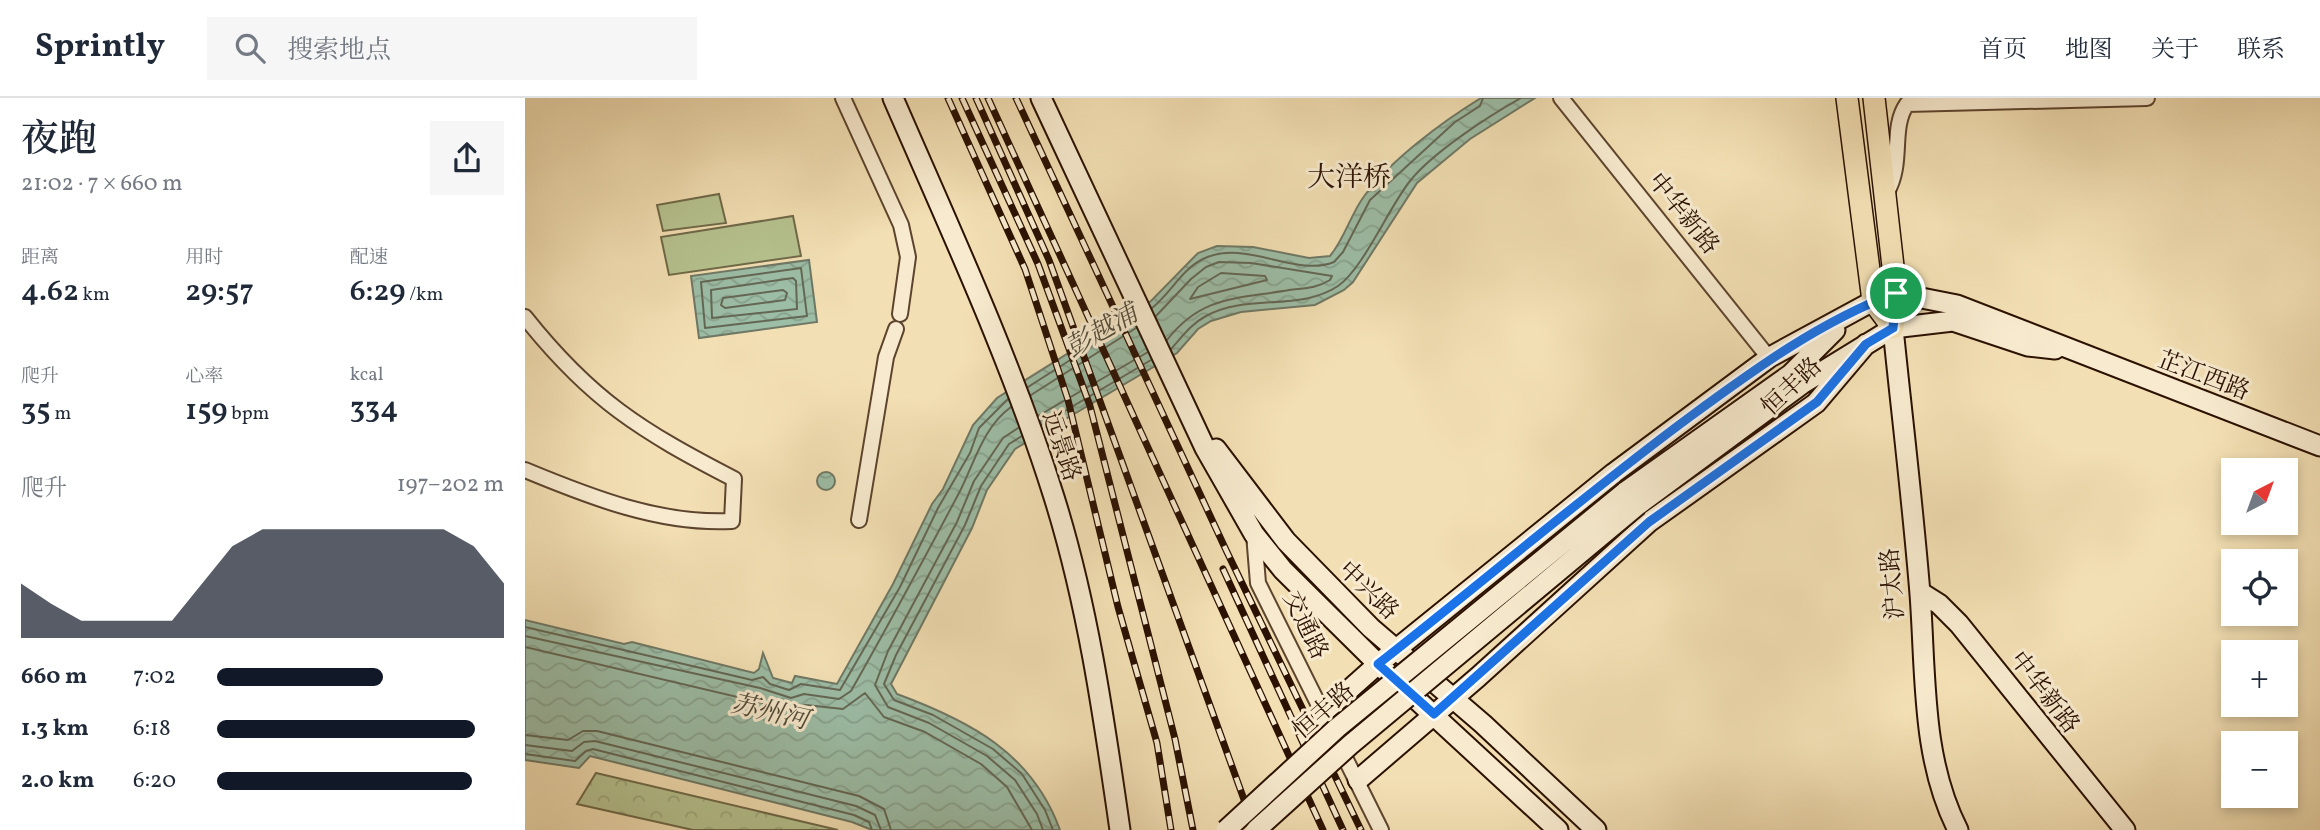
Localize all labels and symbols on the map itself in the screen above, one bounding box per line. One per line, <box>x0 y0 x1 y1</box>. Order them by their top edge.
district label: 大洋桥 <box>1307 159 1391 198</box>
street label: 中华新路 <box>1639 166 1726 262</box>
pin <box>1866 263 1926 323</box>
water label: 彭越浦 <box>1059 295 1148 367</box>
street label: 芷江西路 <box>2152 344 2254 410</box>
street label: 恒丰路 <box>1754 350 1830 424</box>
street label: 远景路 <box>1032 407 1088 486</box>
north arrow <box>2221 458 2298 536</box>
street label: 沪太路 <box>1874 546 1914 621</box>
street label: 中兴路 <box>1330 554 1405 629</box>
street label: 交通路 <box>1273 586 1335 666</box>
street label: 中华新路 <box>2000 645 2086 742</box>
street label: 恒丰路 <box>1286 675 1363 748</box>
water label: 苏州河 <box>727 687 815 740</box>

